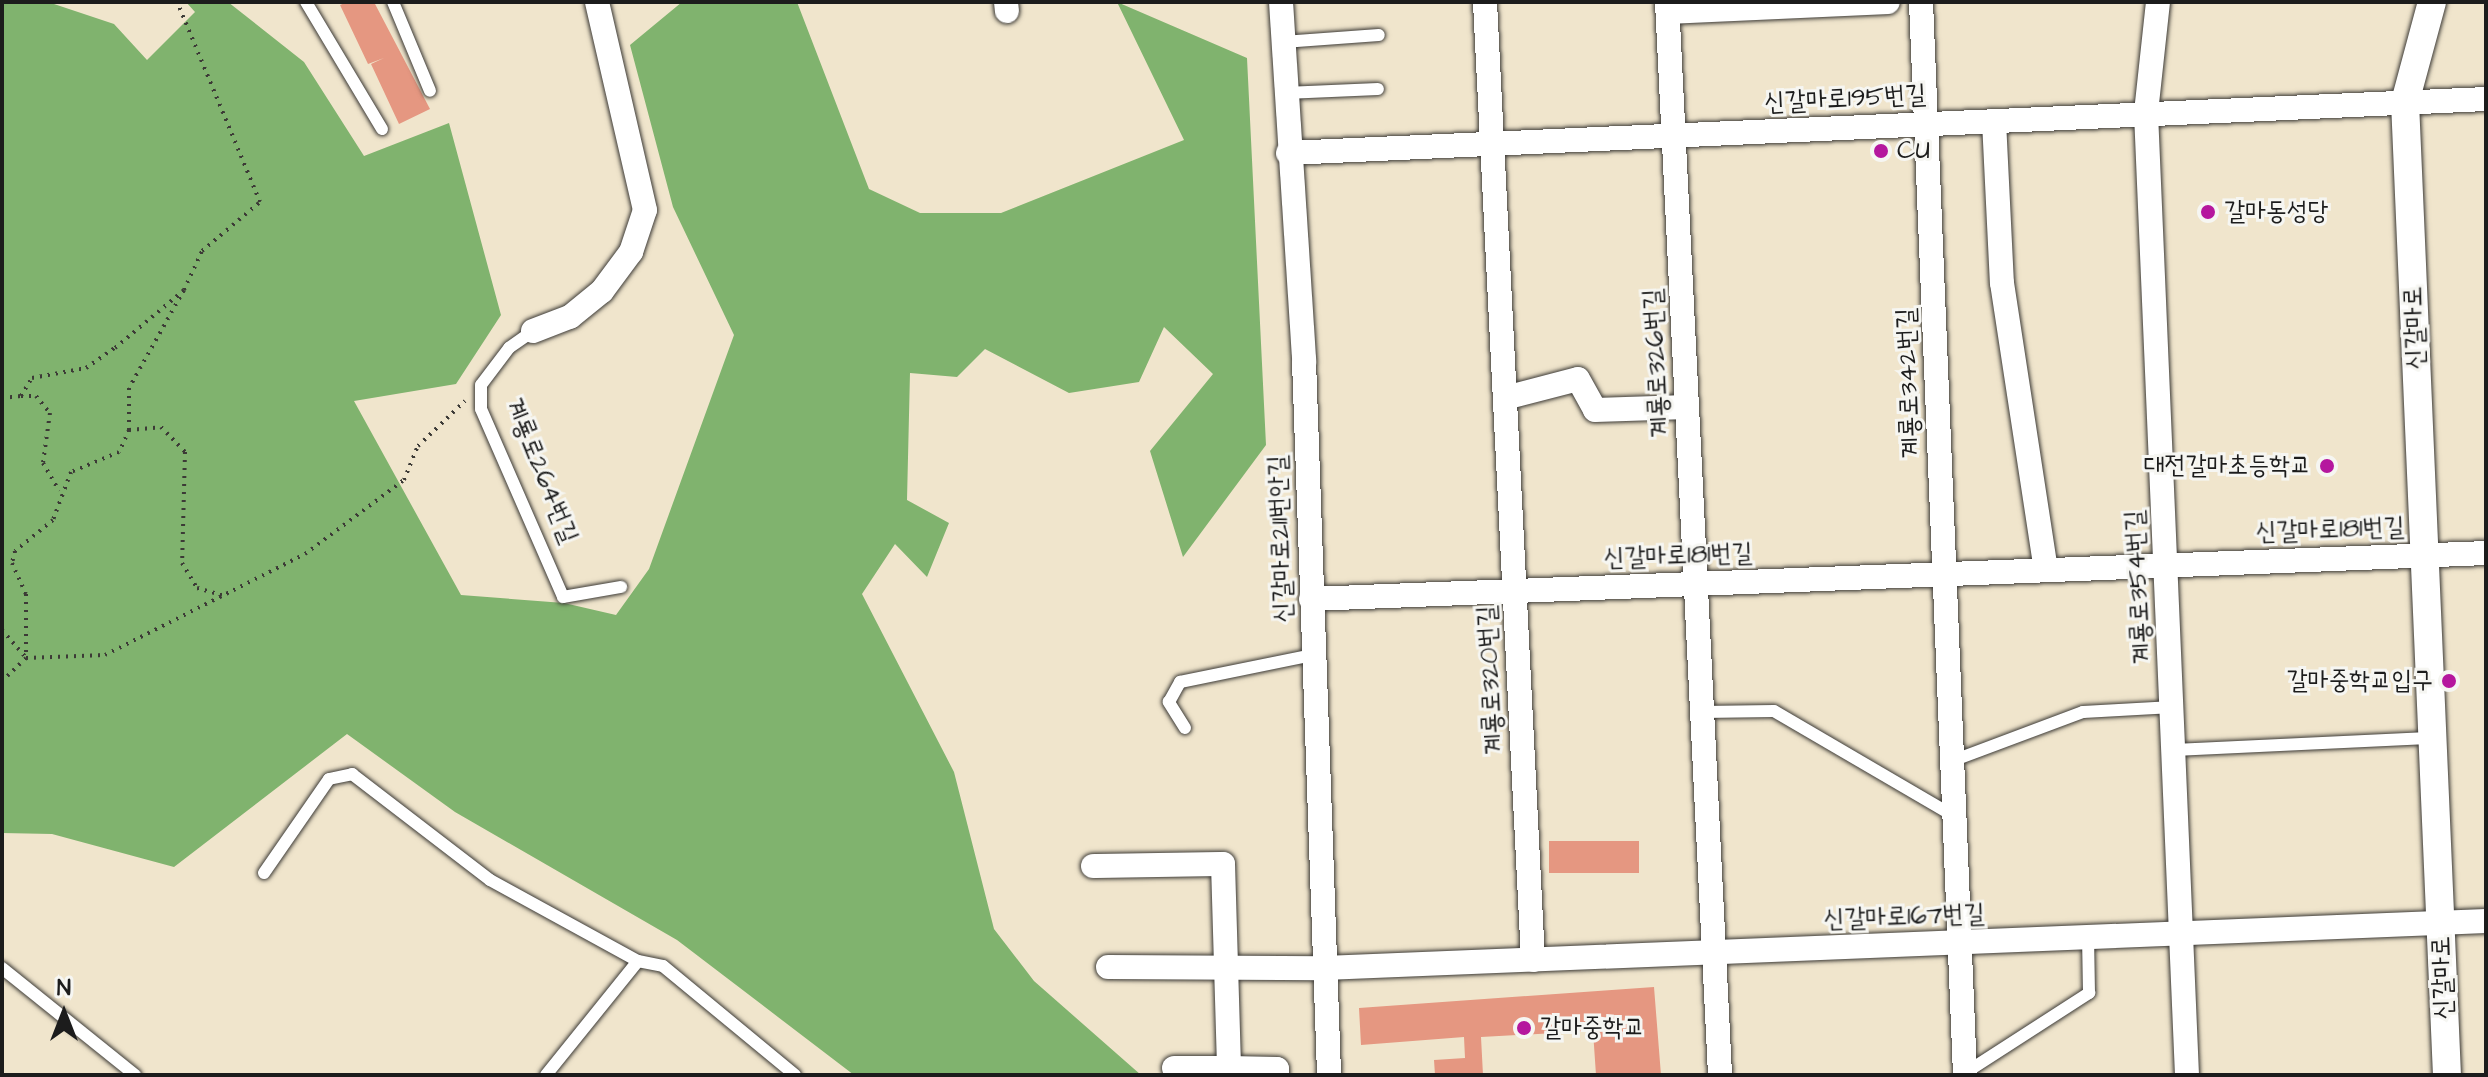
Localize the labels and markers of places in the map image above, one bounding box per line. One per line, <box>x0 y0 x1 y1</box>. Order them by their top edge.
place label: CU <box>1897 135 1930 167</box>
marker: CU <box>1872 142 1890 160</box>
place label: 갈마동성당 <box>2224 196 2329 228</box>
marker: 갈마동성당 <box>2199 203 2217 221</box>
place label: 대전갈마초등학교 <box>2144 450 2311 482</box>
marker: 대전갈마초등학교 <box>2318 457 2336 475</box>
place label: 갈마중학교입구 <box>2287 665 2433 697</box>
marker: 갈마중학교입구 <box>2440 672 2458 690</box>
place label: 갈마중학교 <box>1540 1012 1645 1044</box>
marker: 갈마중학교 <box>1515 1019 1533 1037</box>

